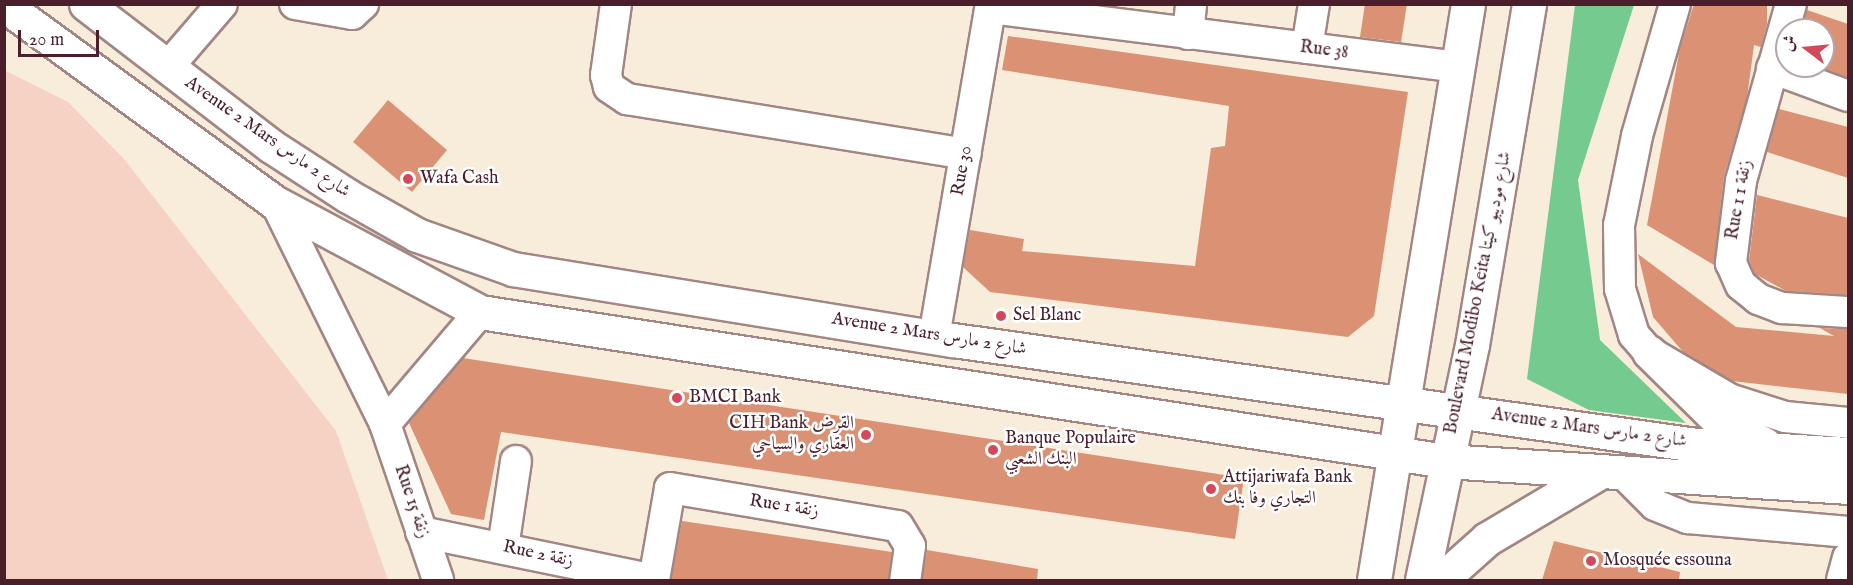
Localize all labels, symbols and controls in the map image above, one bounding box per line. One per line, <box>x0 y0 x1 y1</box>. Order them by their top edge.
scale bar <box>21 18 102 56</box>
north arrow <box>1775 18 1835 78</box>
text: 20 m <box>29 29 64 52</box>
text: ش <box>1778 33 1801 54</box>
street label: Rue 38 <box>1298 37 1350 65</box>
street label: Avenue 2 Mars شارع 2 مارس <box>180 73 354 203</box>
street label: Rue 30 <box>948 144 978 198</box>
street label: Boulevard Modibo Keita شارع موديبو كيتا <box>1441 150 1517 436</box>
street label: Rue 1 زنقة 1 <box>1722 158 1758 242</box>
place label: Wafa Cash <box>420 168 499 190</box>
marker: Wafa Cash <box>401 172 415 186</box>
place label: Sel Blanc <box>1013 305 1081 327</box>
street label: Avenue 2 Mars شارع 2 مارس <box>830 309 1028 361</box>
marker: Sel Blanc <box>994 309 1008 323</box>
place label: BMCI Bank <box>689 387 781 409</box>
marker: BMCI Bank <box>670 391 684 405</box>
street label: Avenue 2 Mars شارع 2 مارس <box>1490 405 1688 453</box>
place label: CIH Bank القرض العقاري والسياحي <box>729 414 854 456</box>
marker: CIH Bank القرض العقاري والسياحي <box>859 428 873 442</box>
place label: Banque Populaire البنك الشعبي <box>1005 429 1136 472</box>
marker: Banque Populaire البنك الشعبي <box>986 443 1000 457</box>
street label: Rue 15 زنقة <box>388 462 434 542</box>
place label: Attijariwafa Bank التجاري وفا بنك <box>1223 468 1352 510</box>
marker: Attijariwafa Bank التجاري وفا بنك <box>1204 482 1218 496</box>
street label: Rue 1 زنقة <box>748 491 820 523</box>
street label: Rue 2 زنقة <box>501 537 575 573</box>
place label: Mosquée essouna <box>1603 550 1732 572</box>
marker: Mosquée essouna <box>1584 554 1598 568</box>

